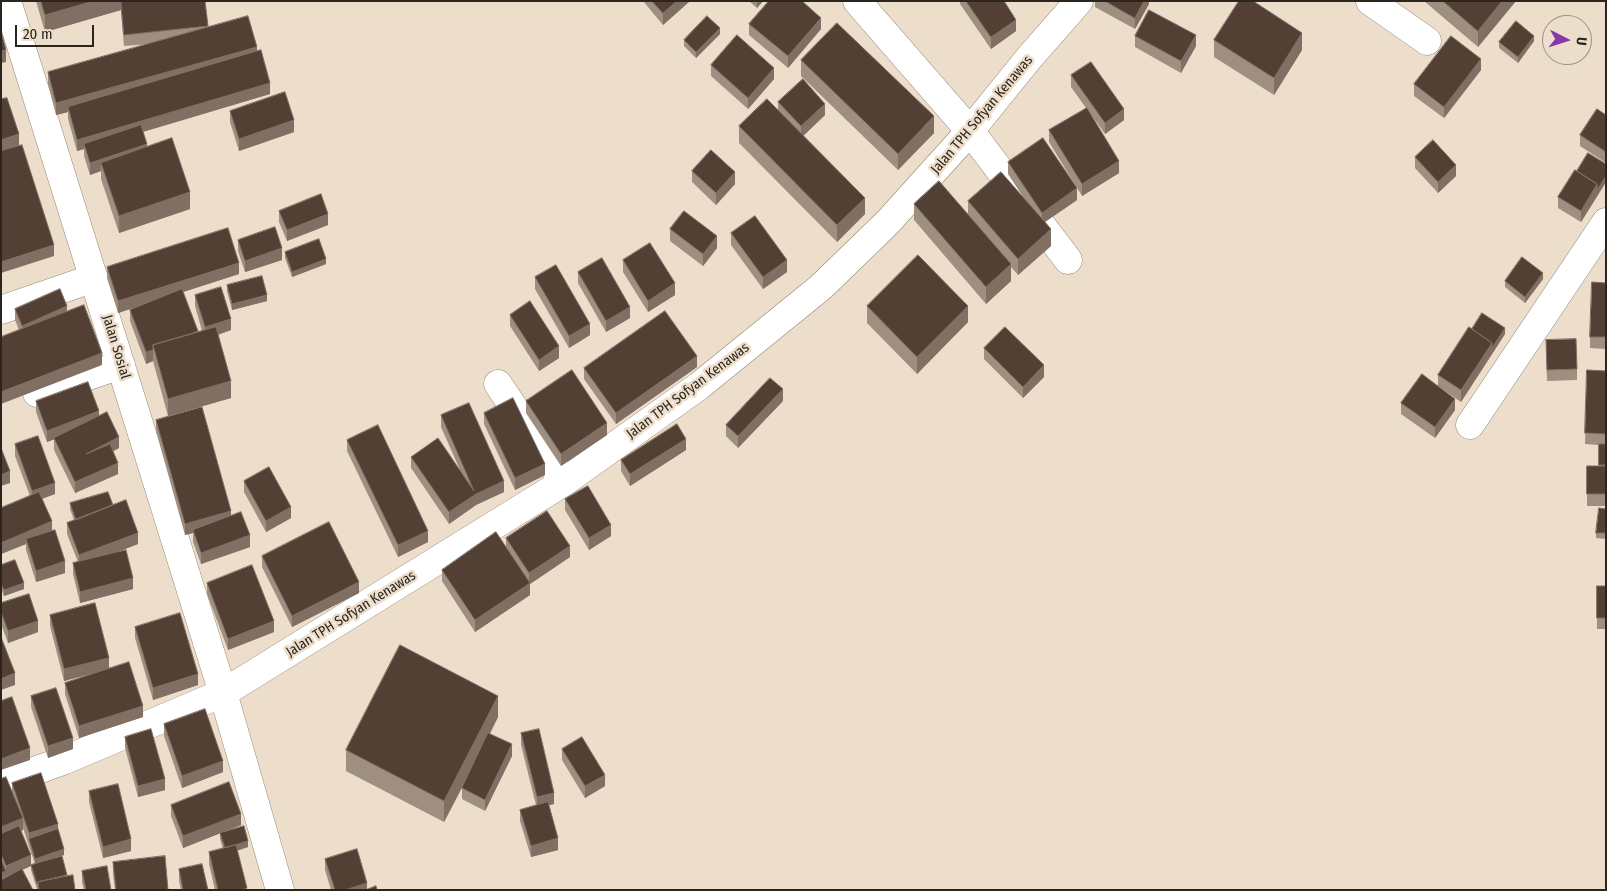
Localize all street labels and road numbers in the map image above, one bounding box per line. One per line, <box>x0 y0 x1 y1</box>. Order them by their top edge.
street label: Jalan TPH Sofyan Kenawas <box>928 52 1036 178</box>
street label: Jalan Sosial <box>98 313 134 381</box>
street label: Jalan TPH Sofyan Kenawas <box>623 339 753 443</box>
street label: Jalan TPH Sofyan Kenawas <box>283 567 419 661</box>

